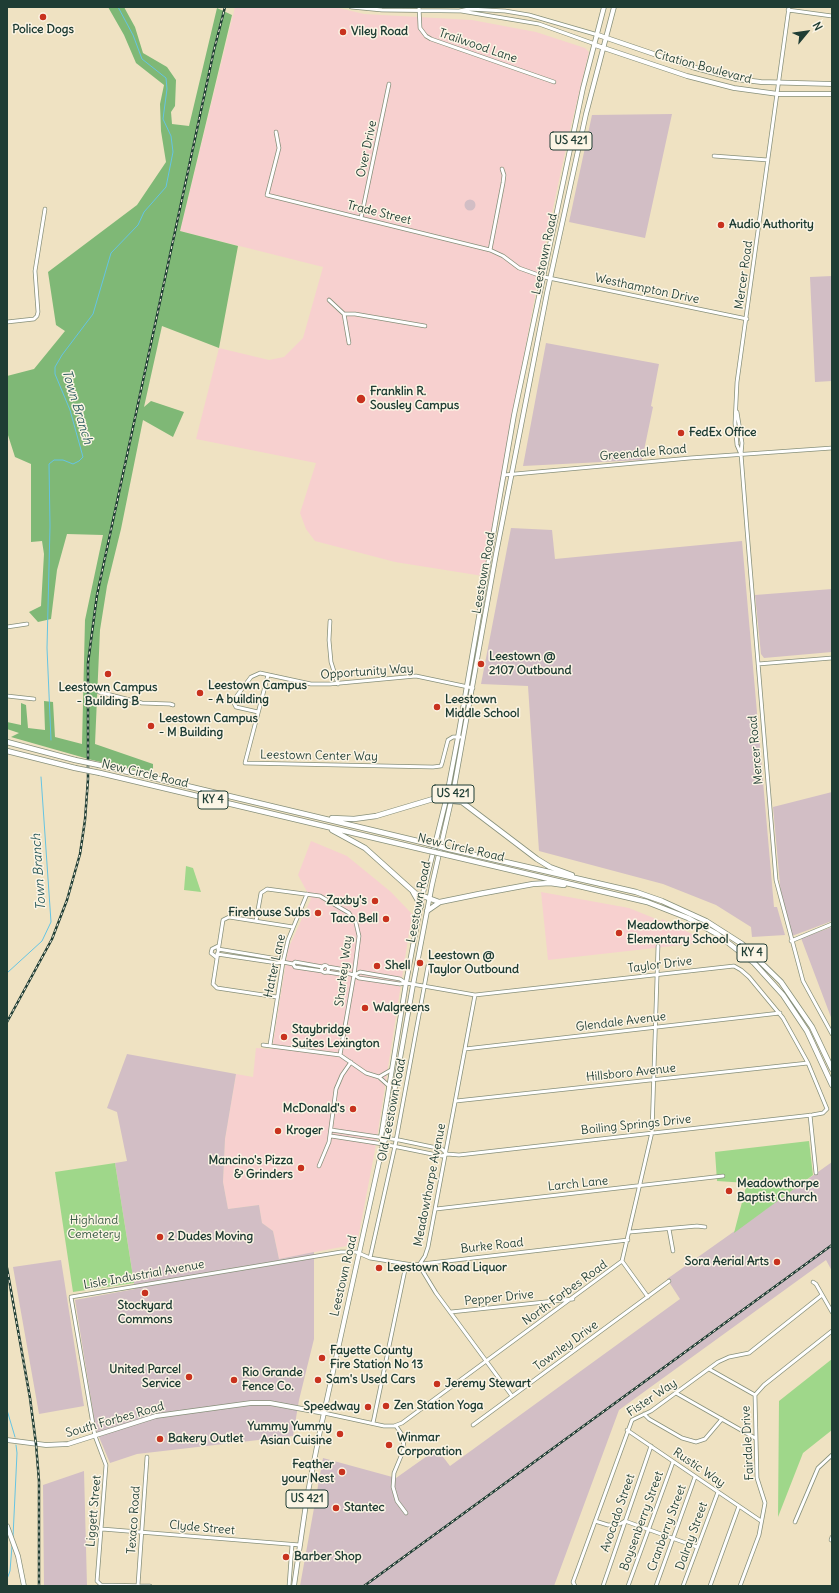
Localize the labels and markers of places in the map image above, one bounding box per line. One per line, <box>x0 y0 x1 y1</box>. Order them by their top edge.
marker: Police Dogs <box>38 12 48 22</box>
place label: Police Dogs <box>12 23 74 37</box>
place label: Viley Road <box>351 25 408 39</box>
marker: Viley Road <box>338 27 348 37</box>
place label: Audio Authority <box>729 218 814 232</box>
marker: Audio Authority <box>716 220 726 230</box>
place label: Franklin R. Sousley Campus <box>370 385 459 413</box>
marker: Franklin R. Sousley Campus <box>355 393 367 405</box>
place label: FedEx Office <box>689 426 757 440</box>
marker: FedEx Office <box>676 428 686 438</box>
place label: Leestown @ 2107 Outbound <box>489 650 572 678</box>
marker: Leestown @ 2107 Outbound <box>476 659 486 669</box>
marker: Leestown Campus - Building B <box>103 669 113 679</box>
place label: Leestown Campus - A building <box>208 679 307 707</box>
place label: Leestown Campus - Building B <box>58 681 158 709</box>
marker: Leestown Campus - A building <box>195 688 205 698</box>
place label: Leestown Middle School <box>445 693 519 721</box>
marker: Leestown Middle School <box>432 702 442 712</box>
place label: Leestown Campus - M Building <box>159 712 258 740</box>
marker: Leestown Campus - M Building <box>146 721 156 731</box>
place label: Zaxby's <box>326 894 367 908</box>
marker: Zaxby's <box>370 896 380 906</box>
place label: Firehouse Subs <box>228 906 310 920</box>
marker: Firehouse Subs <box>313 908 323 918</box>
place label: Taco Bell <box>330 912 378 926</box>
marker: Taco Bell <box>381 914 391 924</box>
place label: Meadowthorpe Elementary School <box>627 919 728 947</box>
marker: Meadowthorpe Elementary School <box>614 928 624 938</box>
place label: Leestown @ Taylor Outbound <box>428 949 519 977</box>
marker: Leestown @ Taylor Outbound <box>415 958 425 968</box>
place label: Shell <box>385 959 410 973</box>
marker: Shell <box>372 961 382 971</box>
place label: Walgreens <box>373 1001 430 1015</box>
marker: Walgreens <box>360 1003 370 1013</box>
place label: Staybridge Suites Lexington <box>292 1023 380 1051</box>
marker: Staybridge Suites Lexington <box>279 1032 289 1042</box>
place label: McDonald's <box>283 1102 345 1116</box>
marker: McDonald's <box>348 1104 358 1114</box>
place label: Kroger <box>286 1124 323 1138</box>
marker: Kroger <box>273 1126 283 1136</box>
place label: Mancino's Pizza & Grinders <box>209 1154 293 1182</box>
marker: Mancino's Pizza & Grinders <box>296 1163 306 1173</box>
place label: Meadowthorpe Baptist Church <box>737 1177 819 1205</box>
marker: Meadowthorpe Baptist Church <box>724 1186 734 1196</box>
place label: 2 Dudes Moving <box>168 1230 253 1244</box>
marker: 2 Dudes Moving <box>155 1232 165 1242</box>
place label: Sora Aerial Arts <box>685 1255 769 1269</box>
marker: Sora Aerial Arts <box>772 1257 782 1267</box>
place label: Leestown Road Liquor <box>387 1261 507 1275</box>
marker: Leestown Road Liquor <box>374 1263 384 1273</box>
marker: Stockyard Commons <box>140 1288 150 1298</box>
place label: Stockyard Commons <box>118 1299 172 1327</box>
place label: Fayette County Fire Station No 13 <box>330 1344 423 1372</box>
marker: Fayette County Fire Station No 13 <box>317 1353 327 1363</box>
place label: United Parcel Service <box>109 1363 181 1391</box>
place label: Rio Grande Fence Co. <box>242 1366 303 1394</box>
marker: United Parcel Service <box>184 1372 194 1382</box>
place label: Sam's Used Cars <box>326 1373 415 1387</box>
marker: Rio Grande Fence Co. <box>229 1375 239 1385</box>
marker: Sam's Used Cars <box>313 1375 323 1385</box>
place label: Jeremy Stewart <box>445 1377 531 1391</box>
marker: Jeremy Stewart <box>432 1379 442 1389</box>
place label: Zen Station Yoga <box>394 1399 483 1413</box>
place label: Speedway <box>303 1400 360 1414</box>
marker: Zen Station Yoga <box>381 1401 391 1411</box>
marker: Speedway <box>363 1402 373 1412</box>
place label: Yummy Yummy Asian Cuisine <box>248 1420 332 1448</box>
marker: Yummy Yummy Asian Cuisine <box>335 1429 345 1439</box>
place label: Winmar Corporation <box>397 1431 462 1459</box>
place label: Bakery Outlet <box>168 1432 243 1446</box>
marker: Bakery Outlet <box>155 1434 165 1444</box>
marker: Winmar Corporation <box>384 1440 394 1450</box>
place label: Feather your Nest <box>282 1458 334 1486</box>
marker: Feather your Nest <box>337 1467 347 1477</box>
place label: Stantec <box>344 1501 385 1515</box>
marker: Stantec <box>331 1503 341 1513</box>
place label: Barber Shop <box>294 1550 362 1564</box>
marker: Barber Shop <box>281 1552 291 1562</box>

